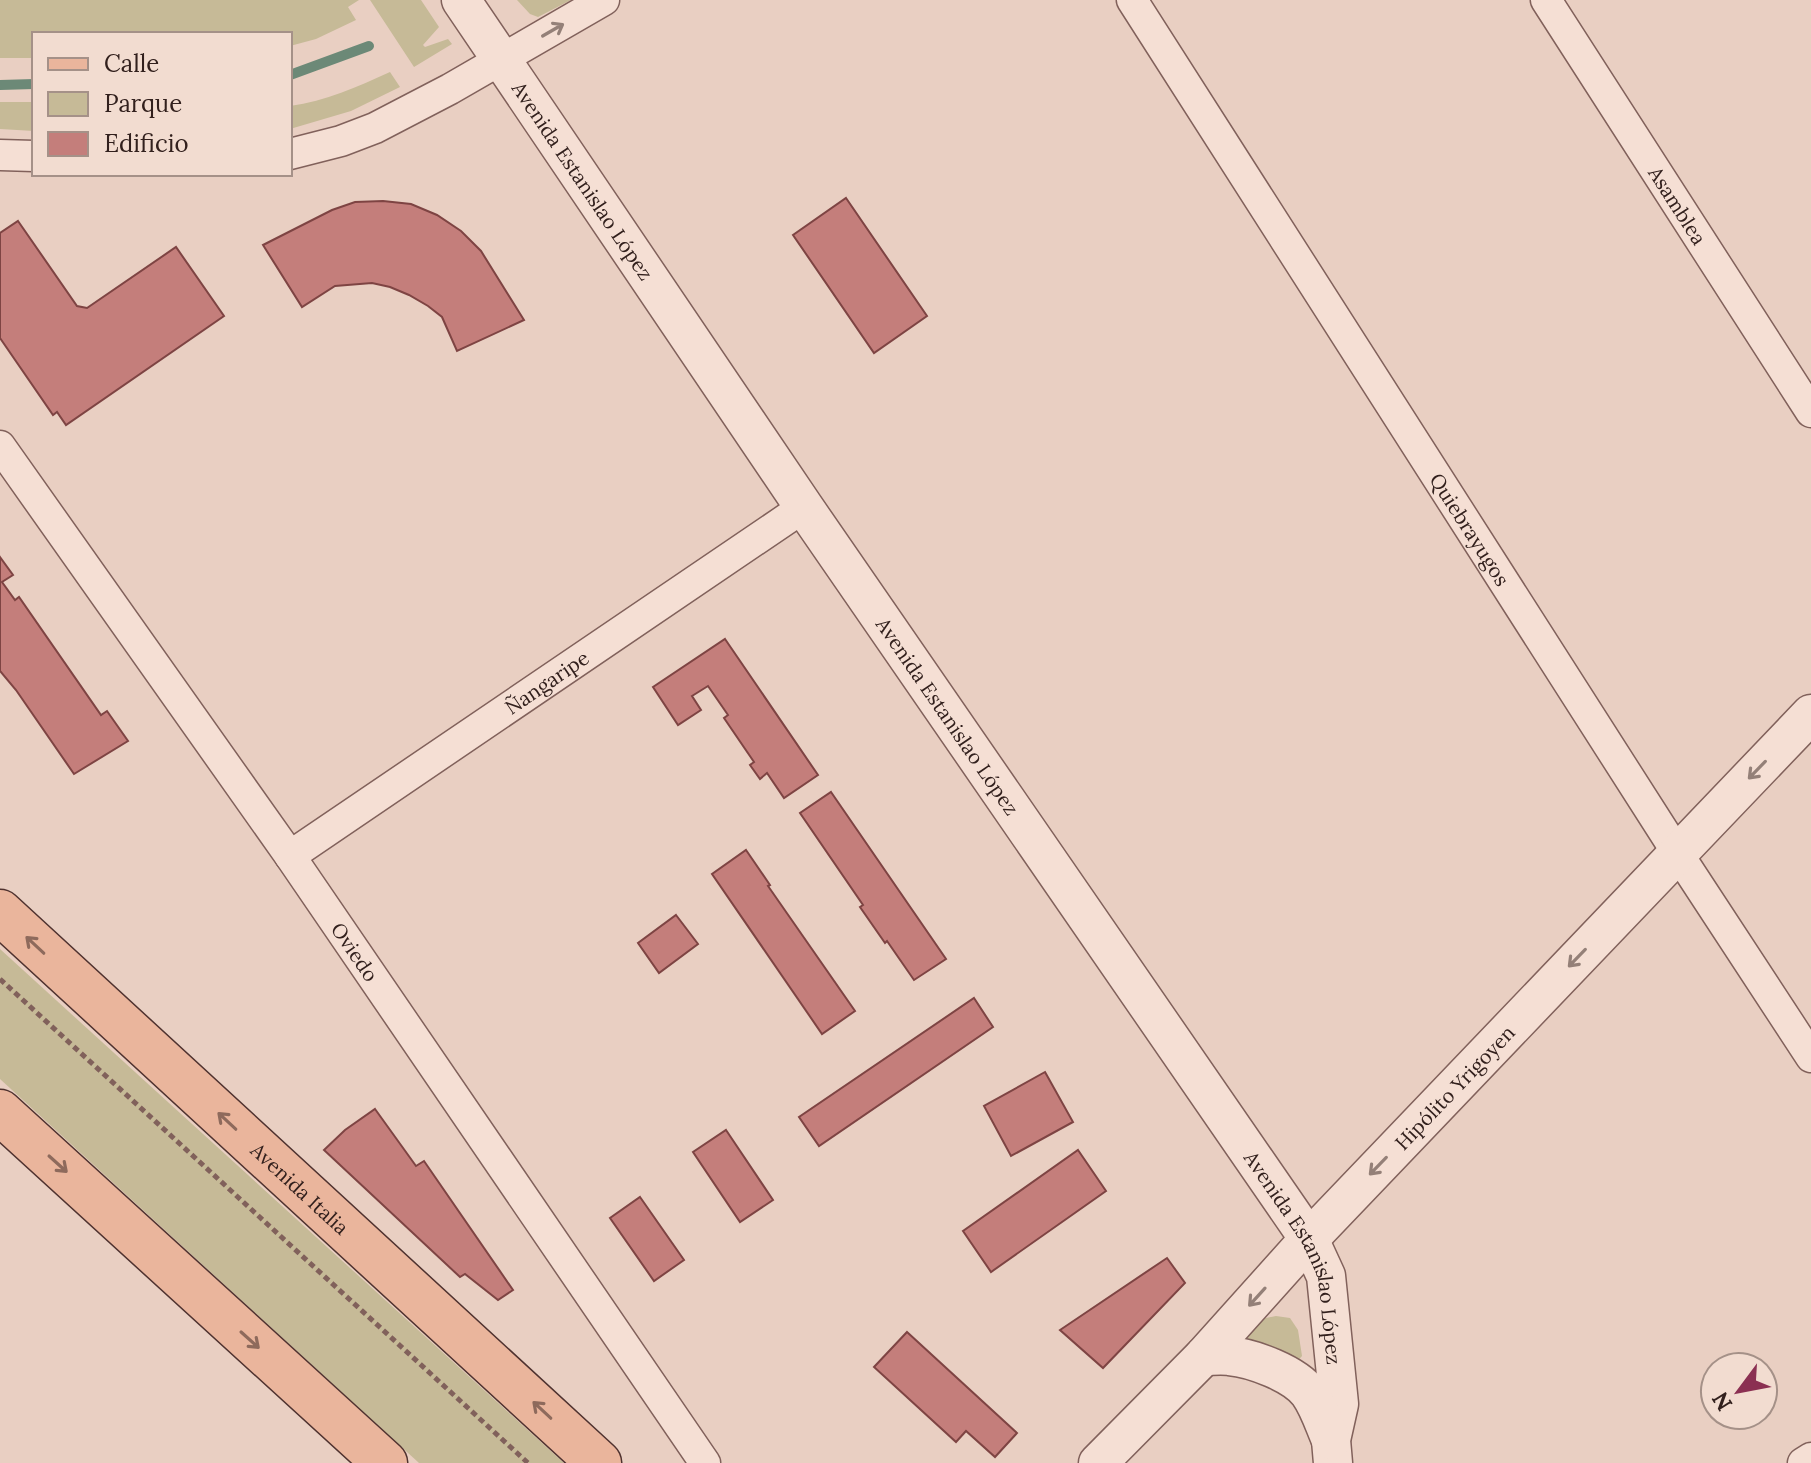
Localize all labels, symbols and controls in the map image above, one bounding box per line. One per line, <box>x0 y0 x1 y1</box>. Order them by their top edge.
one-way arrow <box>541 21 564 37</box>
legend <box>32 32 292 176</box>
text: Calle <box>104 48 159 79</box>
street label: Avenida Estanislao López <box>507 76 659 285</box>
text: Parque <box>104 88 182 119</box>
text: Edificio <box>104 128 189 159</box>
street label: Asamblea <box>1643 161 1712 249</box>
street label: Quiebrayugos <box>1425 468 1516 590</box>
street label: Avenida Estanislao López <box>871 612 1025 819</box>
street label: Ñangaripe <box>500 644 593 719</box>
one-way arrow <box>1748 760 1767 780</box>
street label: Oviedo <box>326 917 384 986</box>
one-way arrow <box>26 936 46 954</box>
one-way arrow <box>1568 948 1587 968</box>
street label: Hipólito Yrigoyen <box>1389 1020 1520 1155</box>
one-way arrow <box>217 1112 237 1130</box>
street label: Avenida Italia <box>245 1136 354 1239</box>
street label: Avenida Estanislao López <box>1239 1145 1347 1366</box>
one-way arrow <box>47 1155 67 1173</box>
one-way arrow <box>1369 1156 1388 1176</box>
one-way arrow <box>1248 1286 1266 1306</box>
one-way arrow <box>239 1330 259 1348</box>
north arrow <box>1699 1351 1779 1431</box>
text: N <box>1706 1387 1738 1416</box>
one-way arrow <box>532 1402 552 1420</box>

